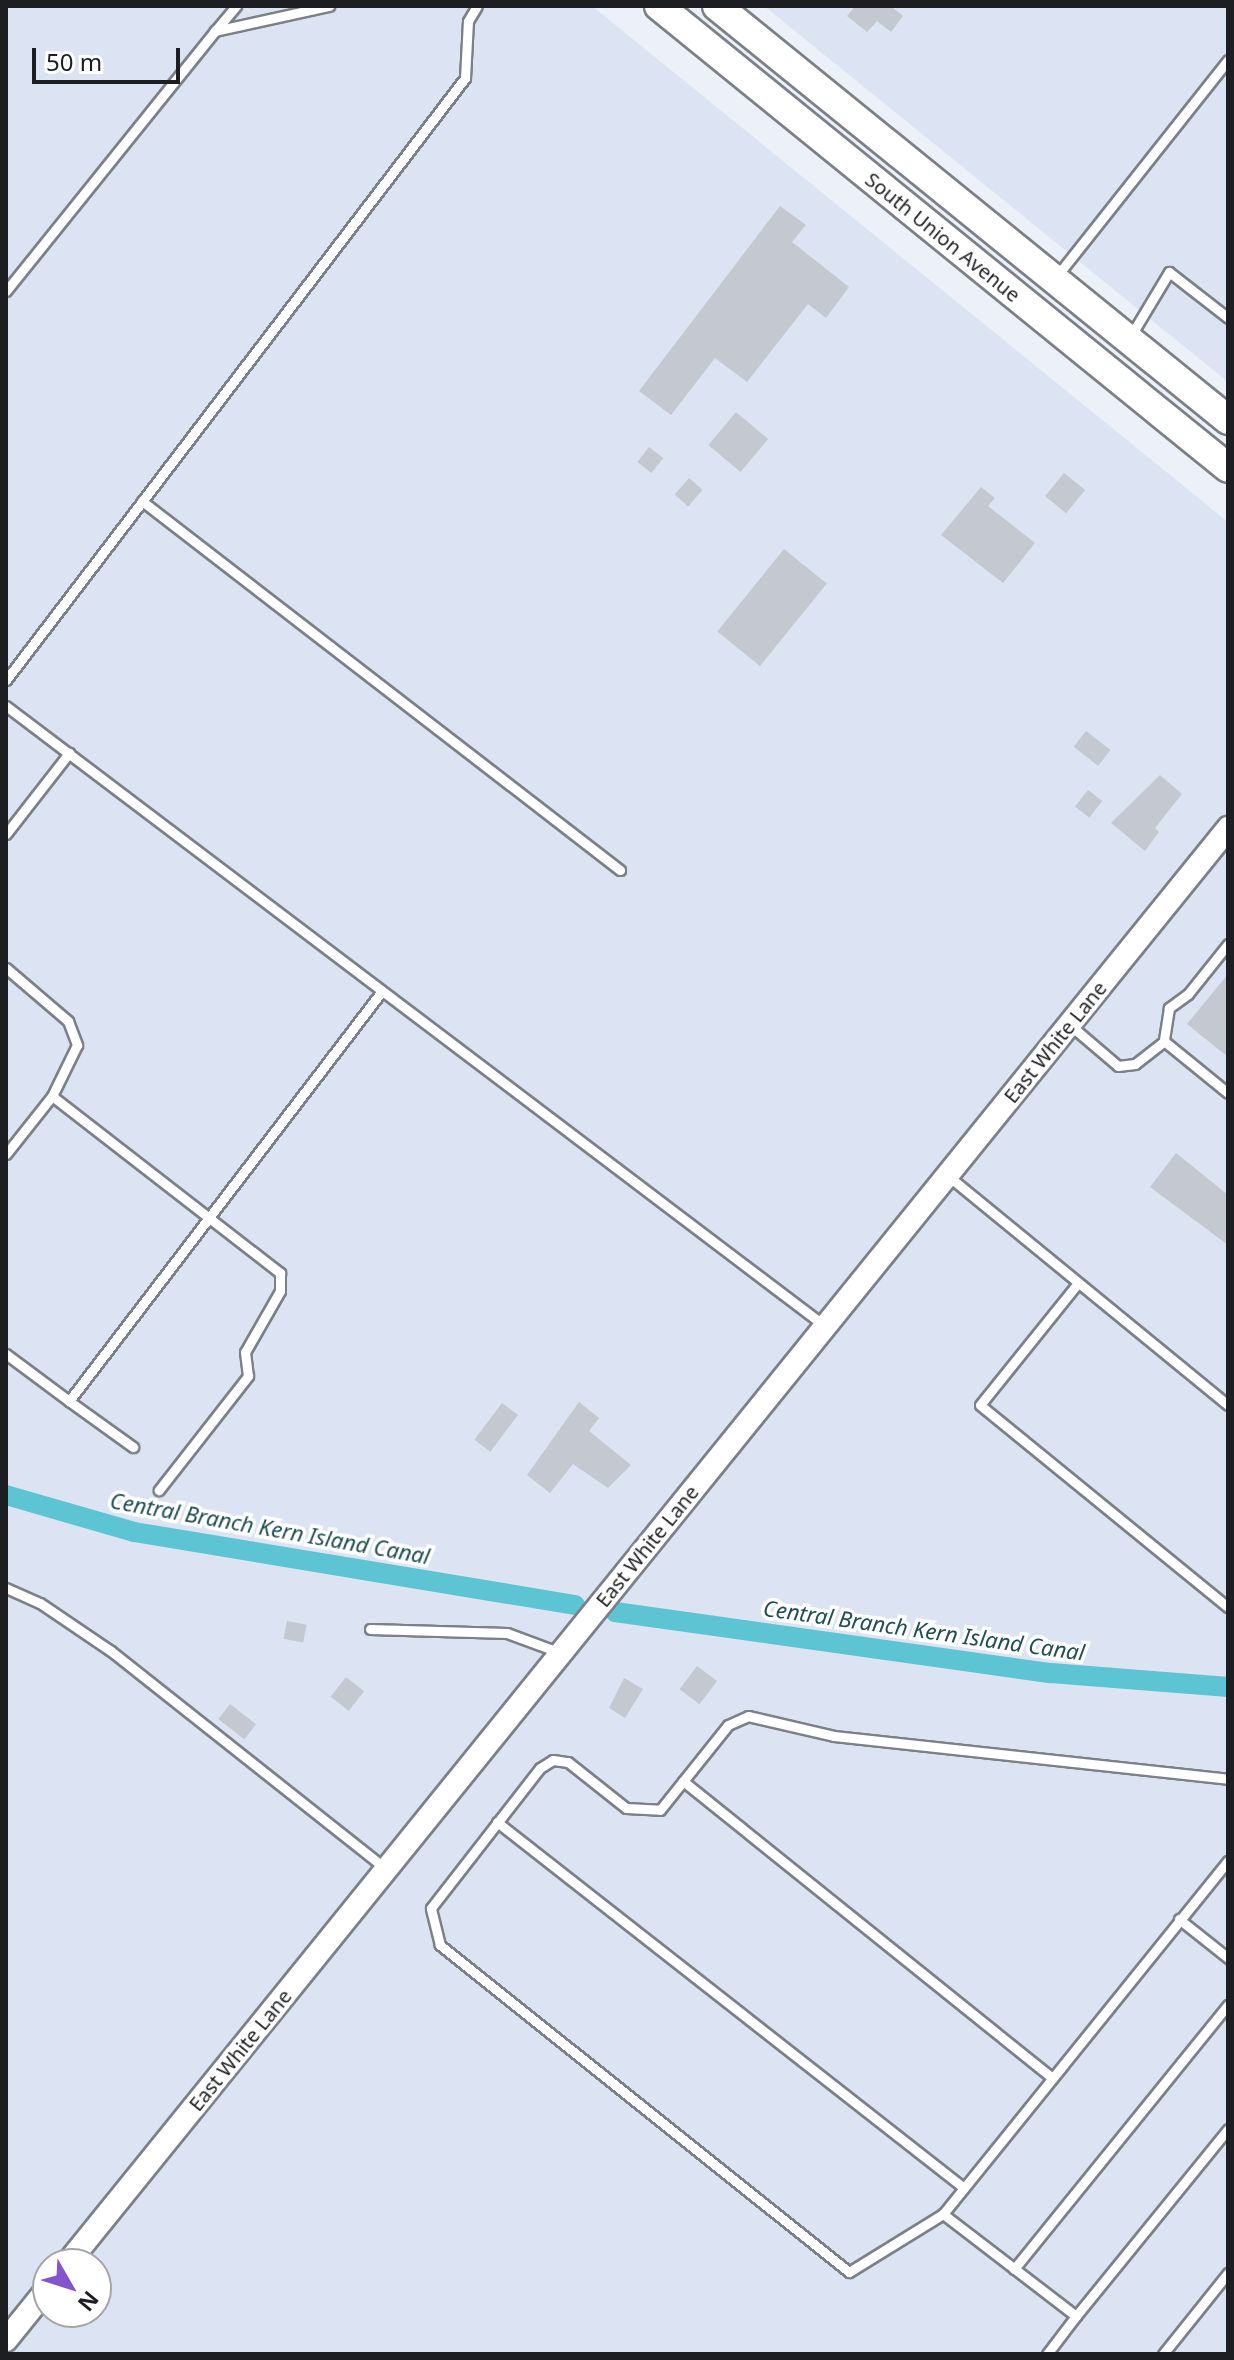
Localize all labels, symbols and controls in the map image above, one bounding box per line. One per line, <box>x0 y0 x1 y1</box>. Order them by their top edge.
scale bar <box>36 32 184 82</box>
text: 50 m <box>46 45 102 78</box>
street label: South Union Avenue <box>861 167 1025 307</box>
street label: East White Lane <box>999 976 1111 1108</box>
street label: East White Lane <box>591 1480 703 1612</box>
water label: Central Branch Kern Island Canal <box>108 1487 432 1569</box>
water label: Central Branch Kern Island Canal <box>762 1594 1086 1666</box>
street label: East White Lane <box>184 1984 296 2116</box>
north arrow <box>32 2248 112 2328</box>
text: N <box>72 2285 106 2318</box>

